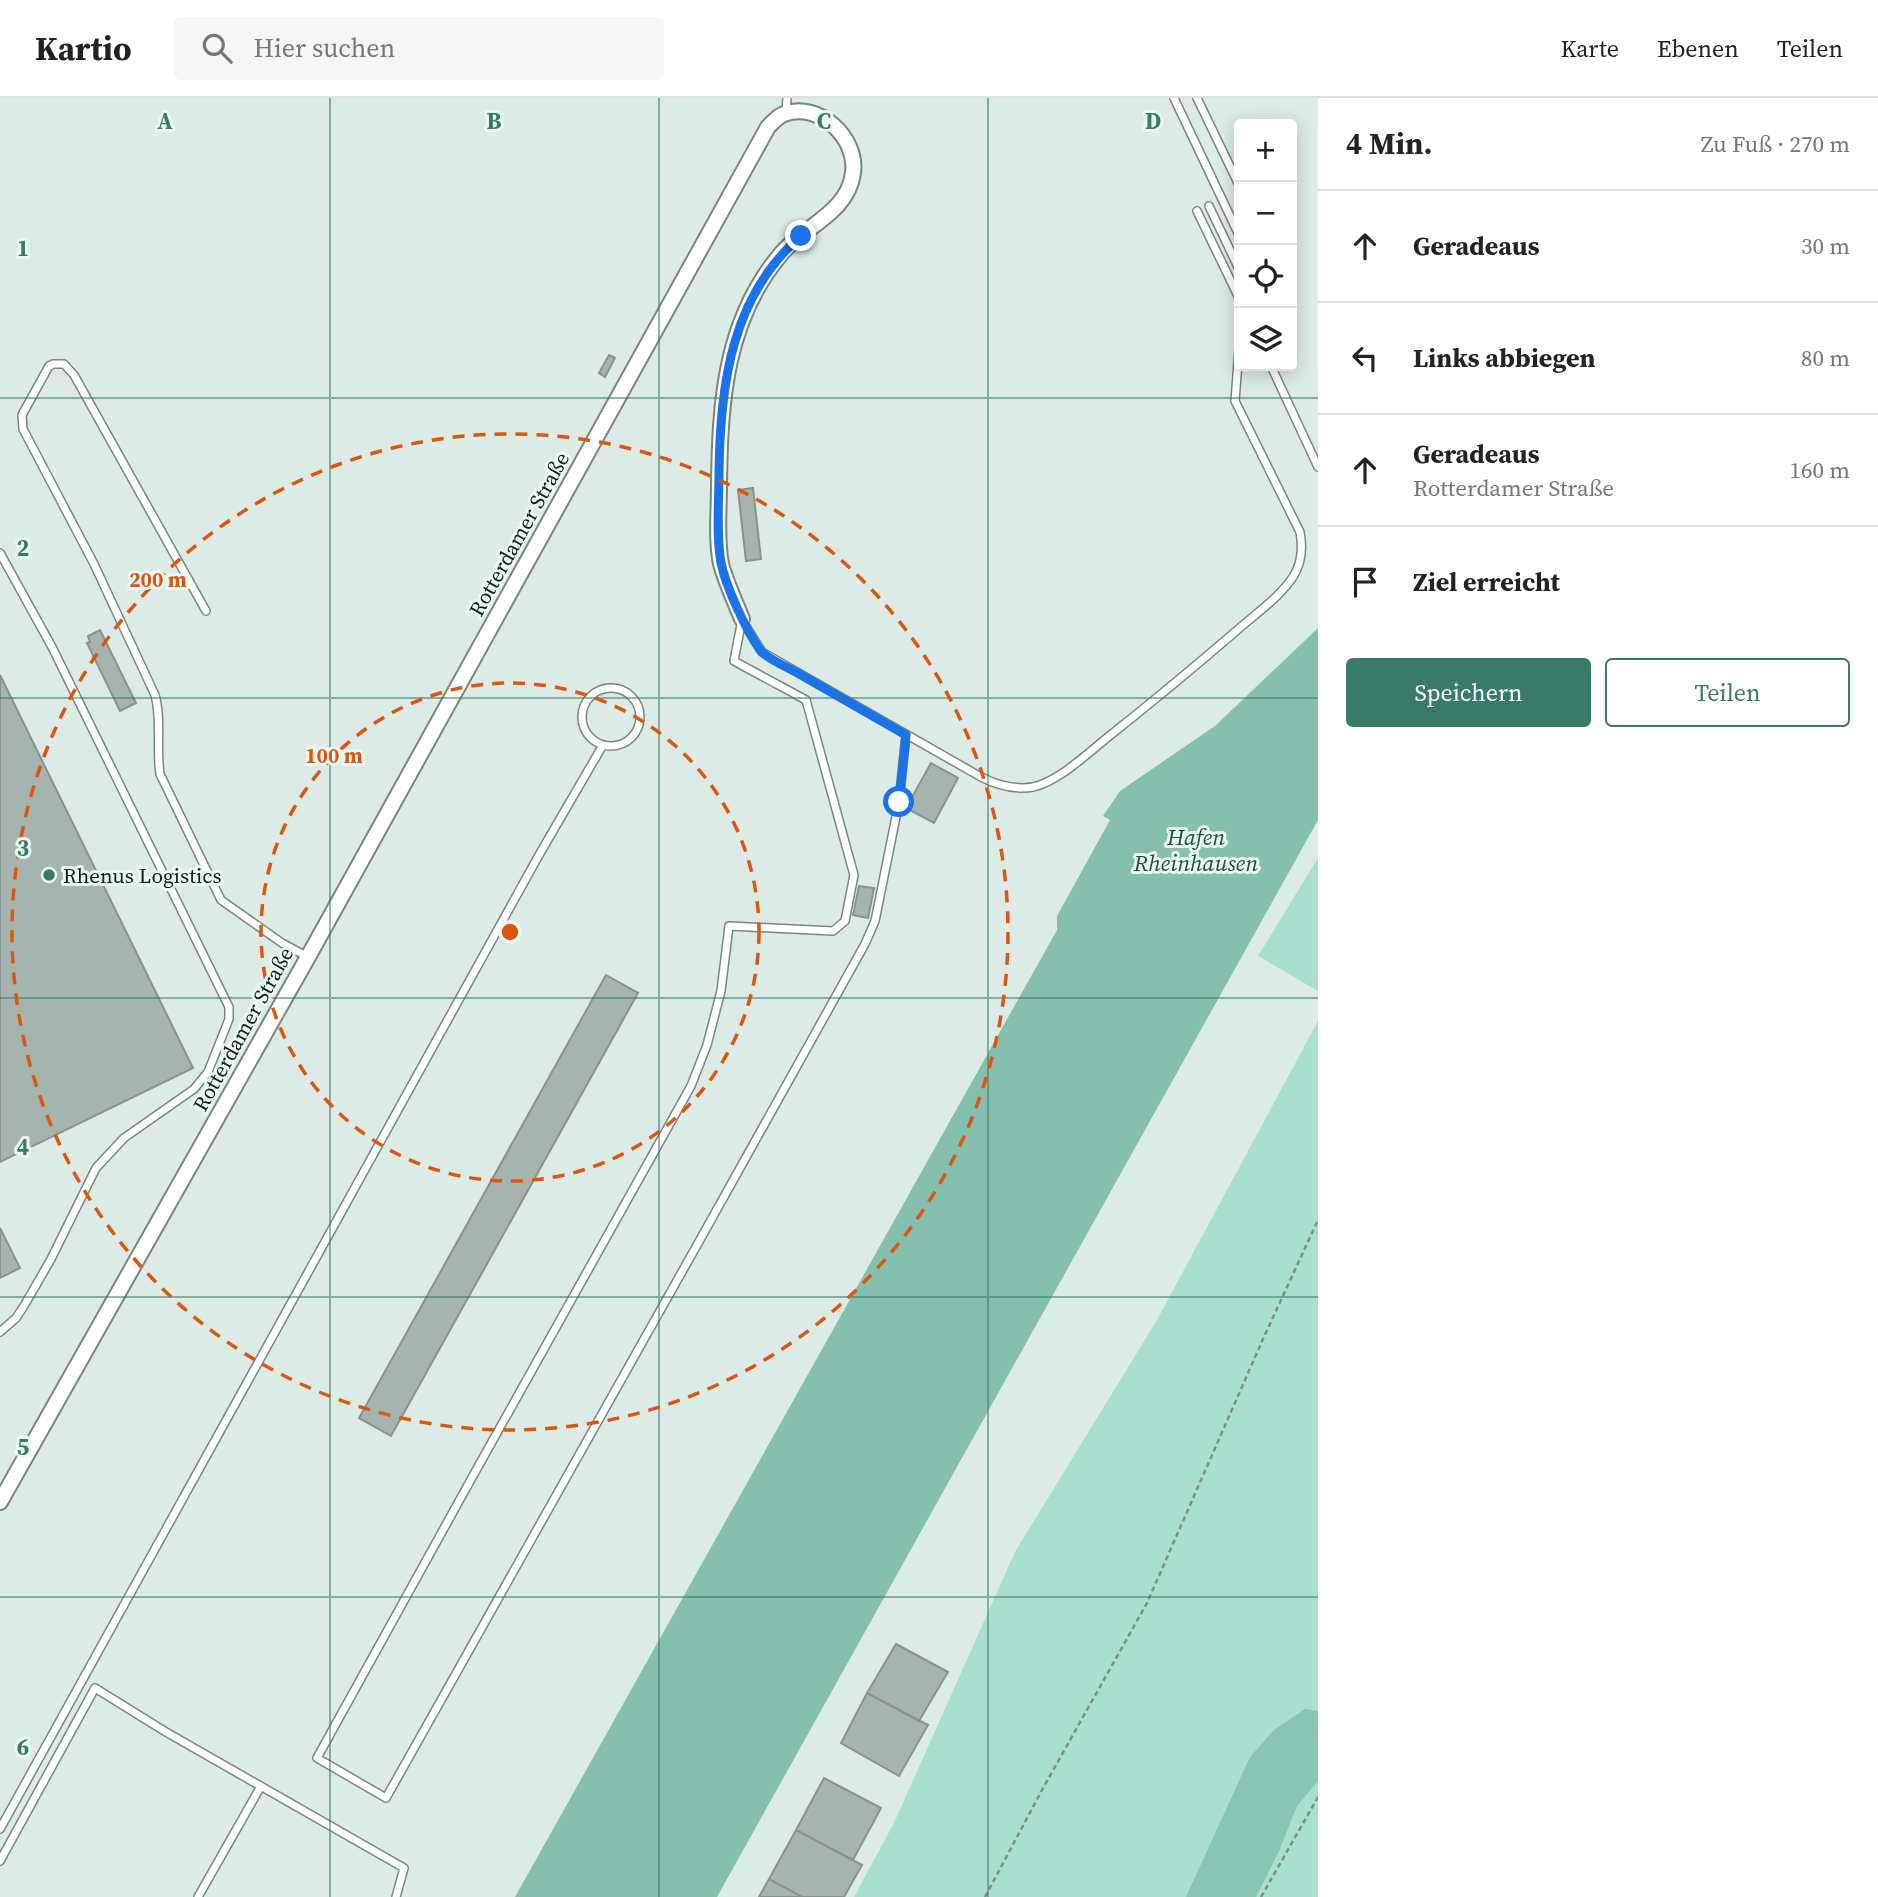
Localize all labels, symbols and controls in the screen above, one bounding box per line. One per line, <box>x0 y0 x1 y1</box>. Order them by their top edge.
search box <box>174 17 664 80</box>
text: Kartio <box>35 26 132 71</box>
icon: search <box>198 29 236 67</box>
text: Hier suchen <box>254 30 395 66</box>
text: Karte <box>1560 32 1619 65</box>
text: Ebenen <box>1657 32 1739 65</box>
text: Teilen <box>1777 32 1843 65</box>
text: A <box>157 105 173 137</box>
text: B <box>487 105 502 137</box>
text: C <box>817 105 831 137</box>
text: D <box>1145 105 1161 137</box>
map controls <box>1234 119 1297 371</box>
button: + <box>1234 119 1297 182</box>
text: 4 Min. <box>1346 123 1433 164</box>
text: Zu Fuß · 270 m <box>1701 128 1850 160</box>
button: − <box>1234 182 1297 245</box>
route end <box>785 220 816 251</box>
icon: ahead <box>1346 227 1384 265</box>
text: Geradeaus <box>1413 228 1540 264</box>
text: 30 m <box>1801 230 1850 262</box>
text: 1 <box>17 232 29 264</box>
button: locate <box>1234 245 1297 308</box>
button: layers <box>1234 308 1297 371</box>
icon: left <box>1346 339 1384 377</box>
text: Links abbiegen <box>1413 340 1596 376</box>
text: 80 m <box>1801 342 1850 374</box>
text: Geradeaus <box>1413 436 1540 472</box>
street label: Rotterdamer Straße <box>462 447 576 621</box>
icon: ahead <box>1346 451 1384 489</box>
text: 160 m <box>1789 454 1850 486</box>
text: Rotterdamer Straße <box>1413 472 1614 504</box>
text: 2 <box>17 532 29 564</box>
icon: arrive <box>1346 563 1384 601</box>
text: Ziel erreicht <box>1413 564 1560 600</box>
text: 200 m <box>129 565 187 594</box>
button: Speichern <box>1346 658 1591 727</box>
button: Teilen <box>1605 658 1850 727</box>
text: 100 m <box>305 741 363 770</box>
route start <box>883 786 914 817</box>
water label: Hafen Rheinhausen <box>1133 821 1258 879</box>
text: 3 <box>17 832 29 864</box>
place label: Rhenus Logistics <box>63 861 222 890</box>
marker: Rhenus Logistics <box>41 867 57 883</box>
centre of rings <box>498 920 522 944</box>
street label: Rotterdamer Straße <box>186 942 300 1116</box>
text: 4 <box>17 1131 29 1163</box>
text: 5 <box>17 1431 29 1463</box>
text: 6 <box>17 1731 29 1763</box>

